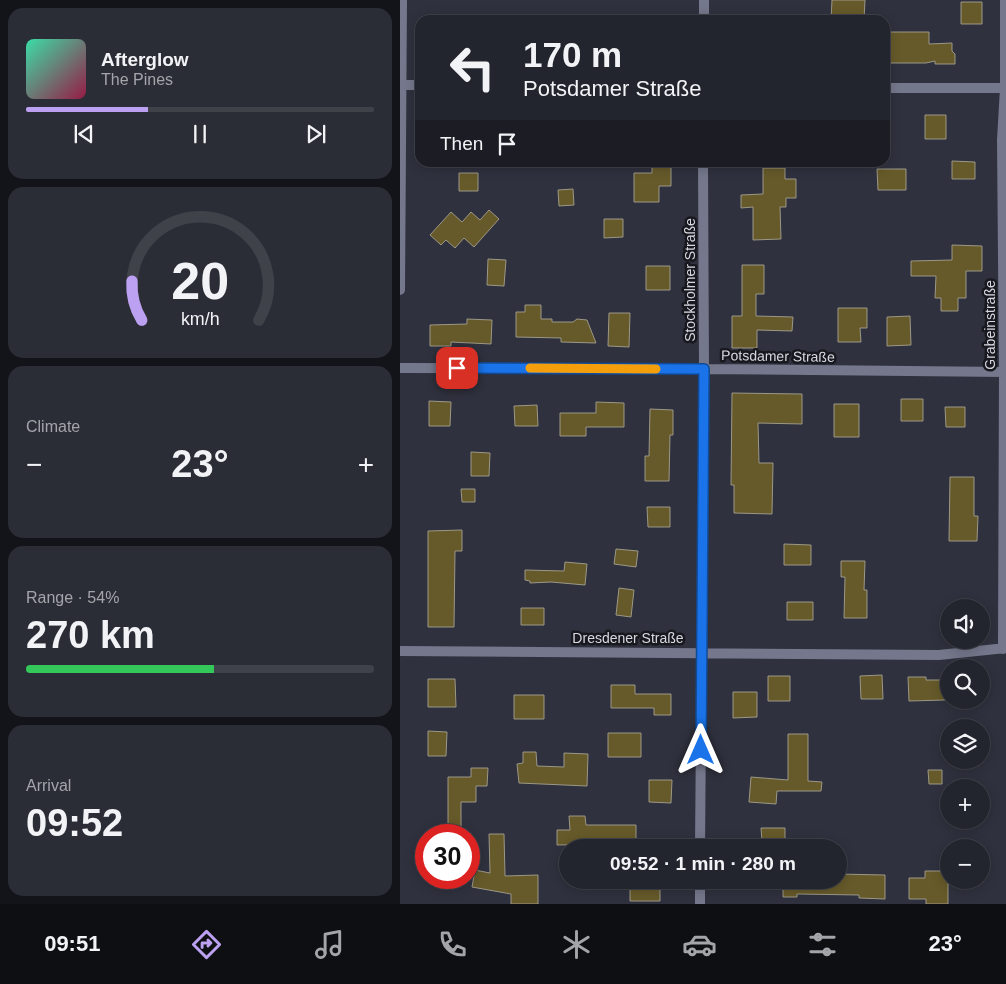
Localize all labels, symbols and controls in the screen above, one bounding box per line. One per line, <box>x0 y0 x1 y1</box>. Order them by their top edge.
icon: left <box>440 35 505 100</box>
text: 170 m <box>523 35 622 74</box>
text: Afterglow <box>101 49 189 70</box>
text: The Pines <box>101 71 173 88</box>
text: Potsdamer Straße <box>523 76 702 101</box>
icon: previous <box>70 120 98 148</box>
icon: pause <box>186 120 214 148</box>
icon: next <box>302 120 330 148</box>
icon: arrive <box>493 130 521 158</box>
text: Then <box>440 133 483 154</box>
street label: Stockholmer Straße <box>682 218 698 342</box>
text: 20 <box>171 252 229 310</box>
street label: Grabeinstraße <box>982 280 998 370</box>
text: km/h <box>181 309 219 329</box>
pin <box>436 347 478 389</box>
street label: Potsdamer Straße <box>721 347 835 365</box>
icon: arrive <box>443 354 471 382</box>
text: Climate <box>26 418 80 435</box>
text: 23° <box>171 443 229 485</box>
text: − <box>26 449 42 480</box>
text: + <box>358 449 374 480</box>
text: Range · 54% <box>26 589 119 606</box>
map controls <box>940 599 990 889</box>
button: sound <box>940 599 990 649</box>
text: 270 km <box>26 614 155 656</box>
street label: Dresdener Straße <box>572 630 684 646</box>
button: search <box>940 659 990 709</box>
button: layers <box>940 719 990 769</box>
position arrow <box>674 723 726 775</box>
text: Arrival <box>26 777 71 794</box>
button: + <box>940 779 990 829</box>
text: 09:52 <box>26 802 123 844</box>
speed limit sign: 30 <box>415 824 480 889</box>
button: − <box>940 839 990 889</box>
text: 09:52 · 1 min · 280 m <box>610 853 796 874</box>
icon: directions <box>189 927 224 962</box>
icon: music <box>312 927 347 962</box>
icon: phone <box>435 927 470 962</box>
icon: climate <box>559 927 594 962</box>
icon: car <box>682 927 717 962</box>
icon: filters <box>805 927 840 962</box>
text: 09:51 <box>44 931 100 956</box>
text: 23° <box>929 931 962 956</box>

